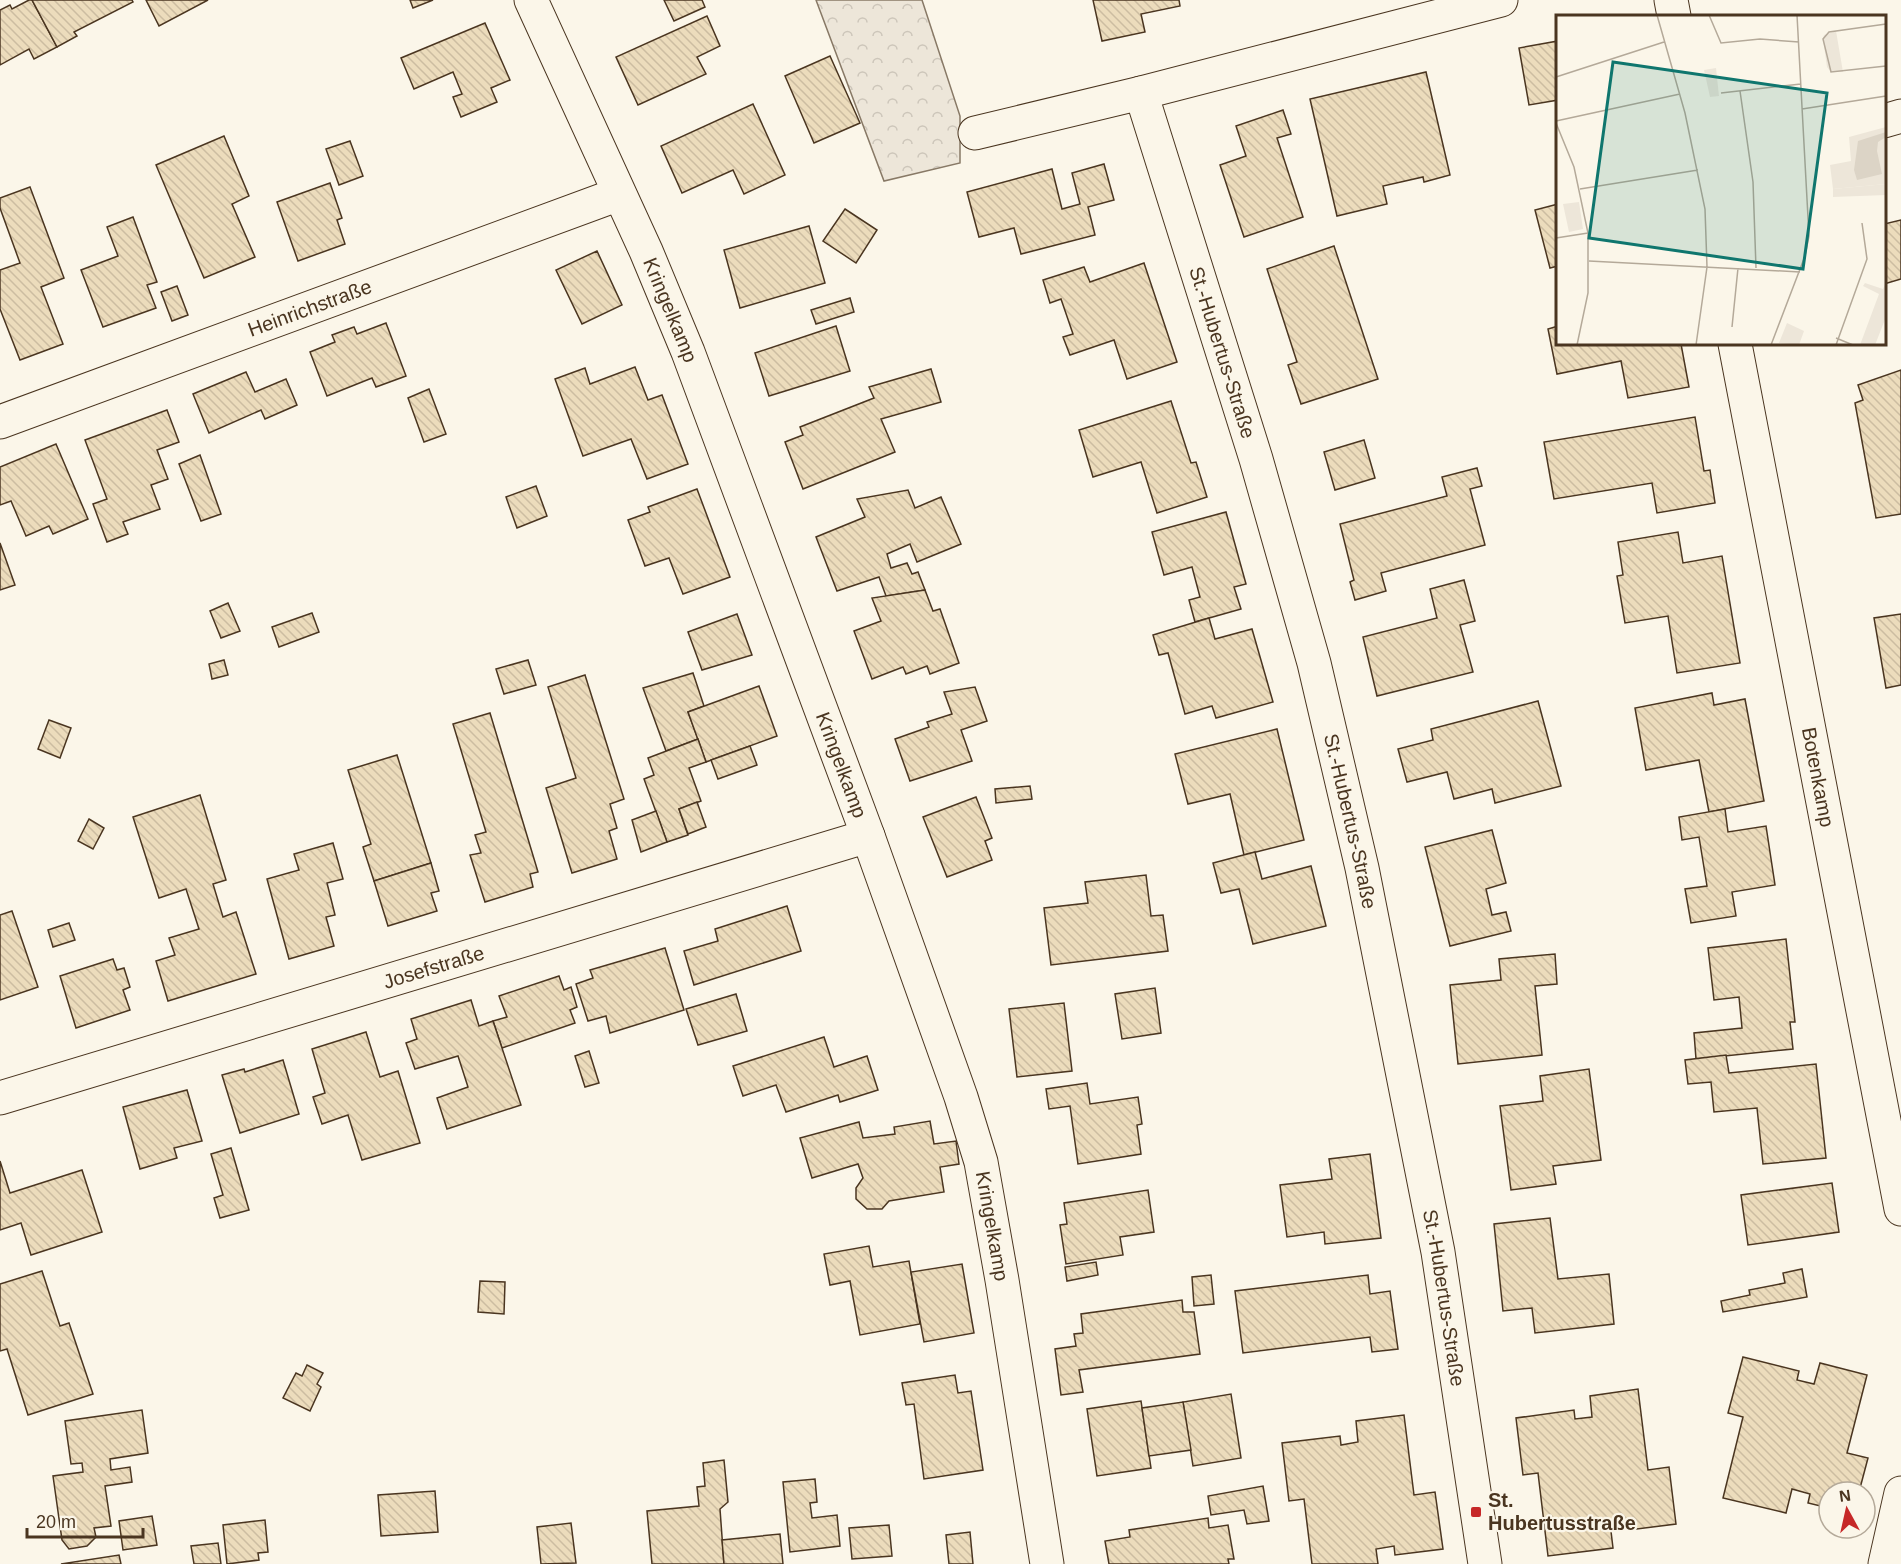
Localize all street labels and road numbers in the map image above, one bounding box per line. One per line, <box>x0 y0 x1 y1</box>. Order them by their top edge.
street label: Kringelkamp <box>639 254 702 365</box>
street label: St.-Hubertus-Straße <box>1185 264 1260 441</box>
street label: Heinrichstraße <box>245 275 375 341</box>
street label: Kringelkamp <box>812 709 871 821</box>
street label: Botenkamp <box>1798 725 1838 829</box>
street label: St.-Hubertus-Straße <box>1320 731 1381 911</box>
street label: Josefstraße <box>380 941 487 993</box>
street label: Kringelkamp <box>972 1169 1013 1283</box>
street label: St.-Hubertus-Straße <box>1419 1207 1469 1388</box>

